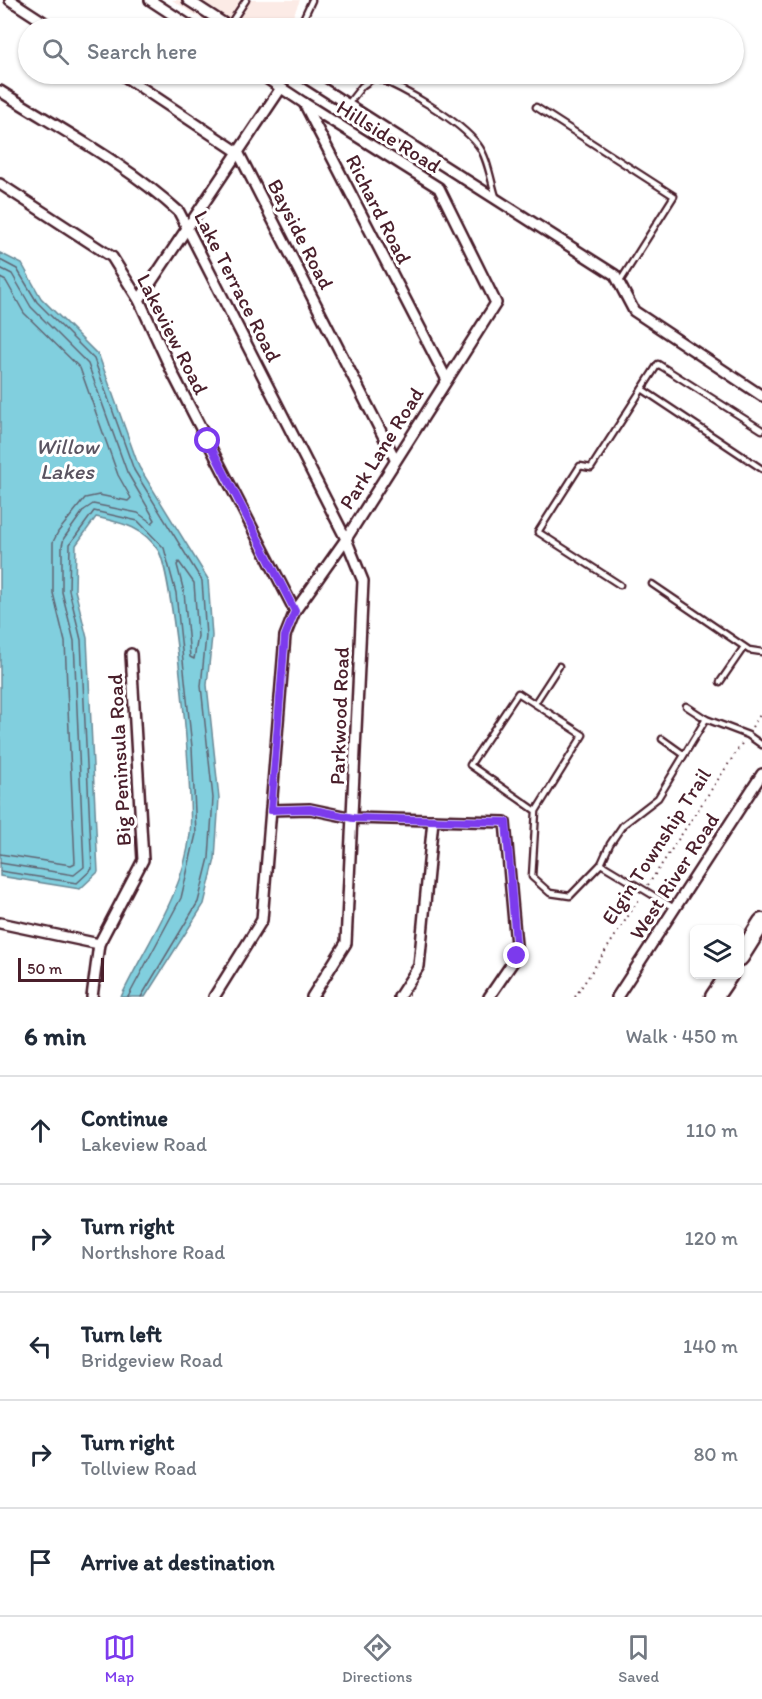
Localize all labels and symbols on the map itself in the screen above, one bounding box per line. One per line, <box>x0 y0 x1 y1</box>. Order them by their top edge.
street label: Hillside Road <box>332 94 446 178</box>
street label: Richard Road <box>341 150 417 268</box>
street label: Bayside Road <box>263 175 340 294</box>
street label: Lake Terrace Road <box>189 206 287 366</box>
street label: Lakeview Road <box>132 269 214 399</box>
street label: Park Lane Road <box>333 382 429 514</box>
route start <box>194 427 220 453</box>
water label: Willow Lakes <box>35 433 101 485</box>
street label: Parkwood Road <box>324 647 354 785</box>
street label: Big Peninsula Road <box>102 673 136 847</box>
street label: Elgin Township Trail <box>596 763 716 929</box>
street label: West River Road <box>624 808 724 944</box>
route end <box>503 942 529 968</box>
scale bar <box>18 955 104 983</box>

